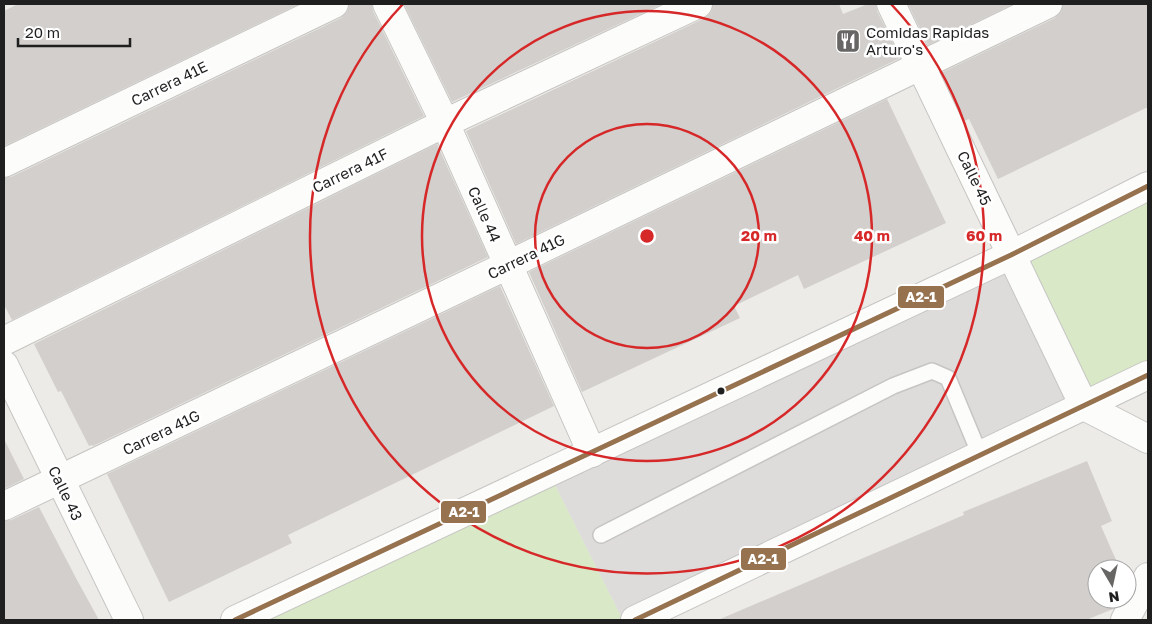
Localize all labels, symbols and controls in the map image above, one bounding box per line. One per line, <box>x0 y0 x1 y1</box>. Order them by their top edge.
scale bar <box>18 15 130 47</box>
text: 20 m <box>25 23 60 41</box>
place label: Comidas Rapidas Arturo's <box>866 23 989 58</box>
restaurant icon: Comidas Rapidas Arturo's <box>835 28 861 54</box>
street label: Carrera 41E <box>128 57 210 109</box>
street label: Carrera 41F <box>309 144 391 196</box>
street label: Calle 45 <box>954 148 996 208</box>
street label: Calle 44 <box>465 183 505 245</box>
text: 20 m <box>741 226 777 244</box>
text: 40 m <box>854 226 890 244</box>
text: 60 m <box>966 226 1002 244</box>
centre of rings <box>638 227 656 245</box>
street label: Carrera 41G <box>484 230 568 282</box>
line badge: A2-1 <box>897 285 945 309</box>
text: A2-1 <box>905 288 937 305</box>
unlabelled marker <box>716 386 726 396</box>
street label: Carrera 41G <box>119 406 203 458</box>
street label: Calle 43 <box>45 463 87 523</box>
line badge: A2-1 <box>440 500 487 524</box>
text: A2-1 <box>448 503 480 520</box>
line badge: A2-1 <box>740 547 787 571</box>
text: A2-1 <box>747 550 779 567</box>
north arrow <box>1087 559 1137 609</box>
text: N <box>1108 588 1121 607</box>

